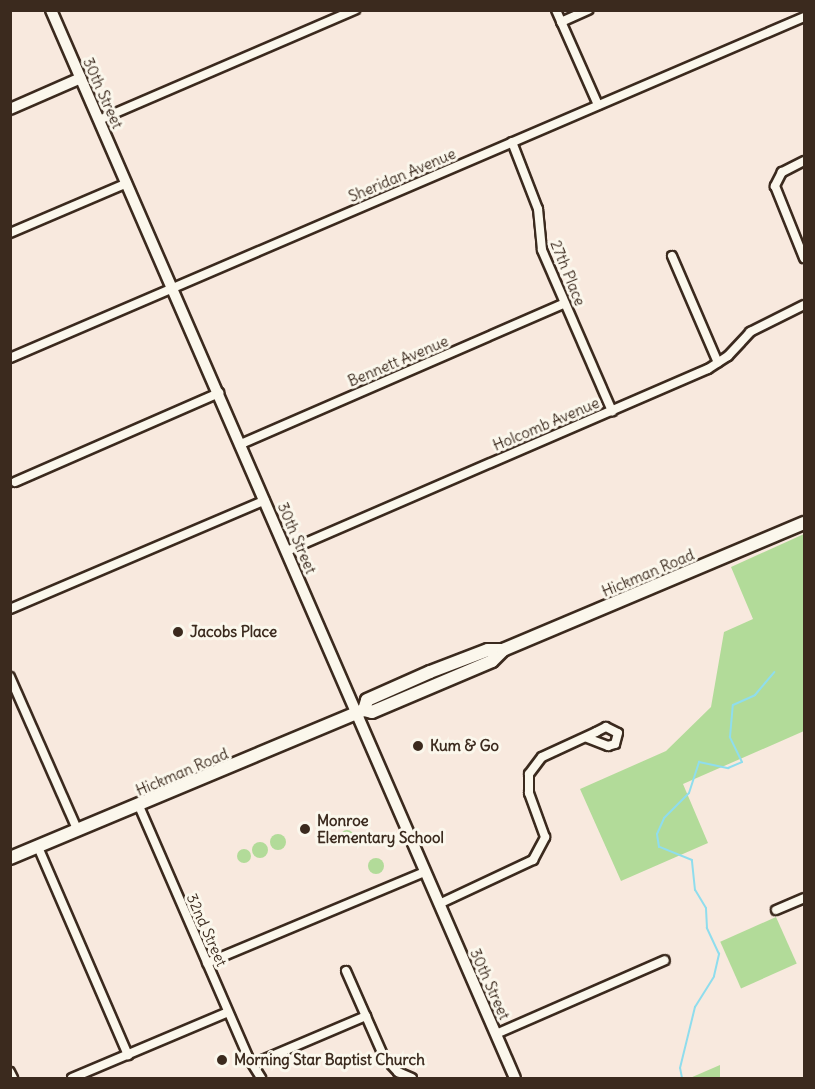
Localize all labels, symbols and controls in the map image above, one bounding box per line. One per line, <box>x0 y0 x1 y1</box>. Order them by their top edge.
street label: 30th Street <box>79 55 127 131</box>
street label: Sheridan Avenue <box>346 144 458 206</box>
street label: 27th Place <box>547 238 589 308</box>
street label: Bennett Avenue <box>345 332 451 390</box>
street label: Holcomb Avenue <box>490 393 602 455</box>
street label: 30th Street <box>274 500 320 576</box>
street label: Hickman Road <box>599 545 697 601</box>
place label: Jacobs Place <box>190 623 277 641</box>
marker: Jacobs Place <box>171 625 185 639</box>
place label: Kum & Go <box>430 737 499 755</box>
marker: Kum & Go <box>411 739 425 753</box>
street label: Hickman Road <box>133 744 231 800</box>
place label: Monroe Elementary School <box>317 811 444 846</box>
marker: Monroe Elementary School <box>298 822 312 836</box>
street label: 32nd Street <box>183 891 231 969</box>
street label: 30th Street <box>466 946 514 1022</box>
place label: Morning Star Baptist Church <box>234 1051 425 1069</box>
marker: Morning Star Baptist Church <box>215 1053 229 1067</box>

